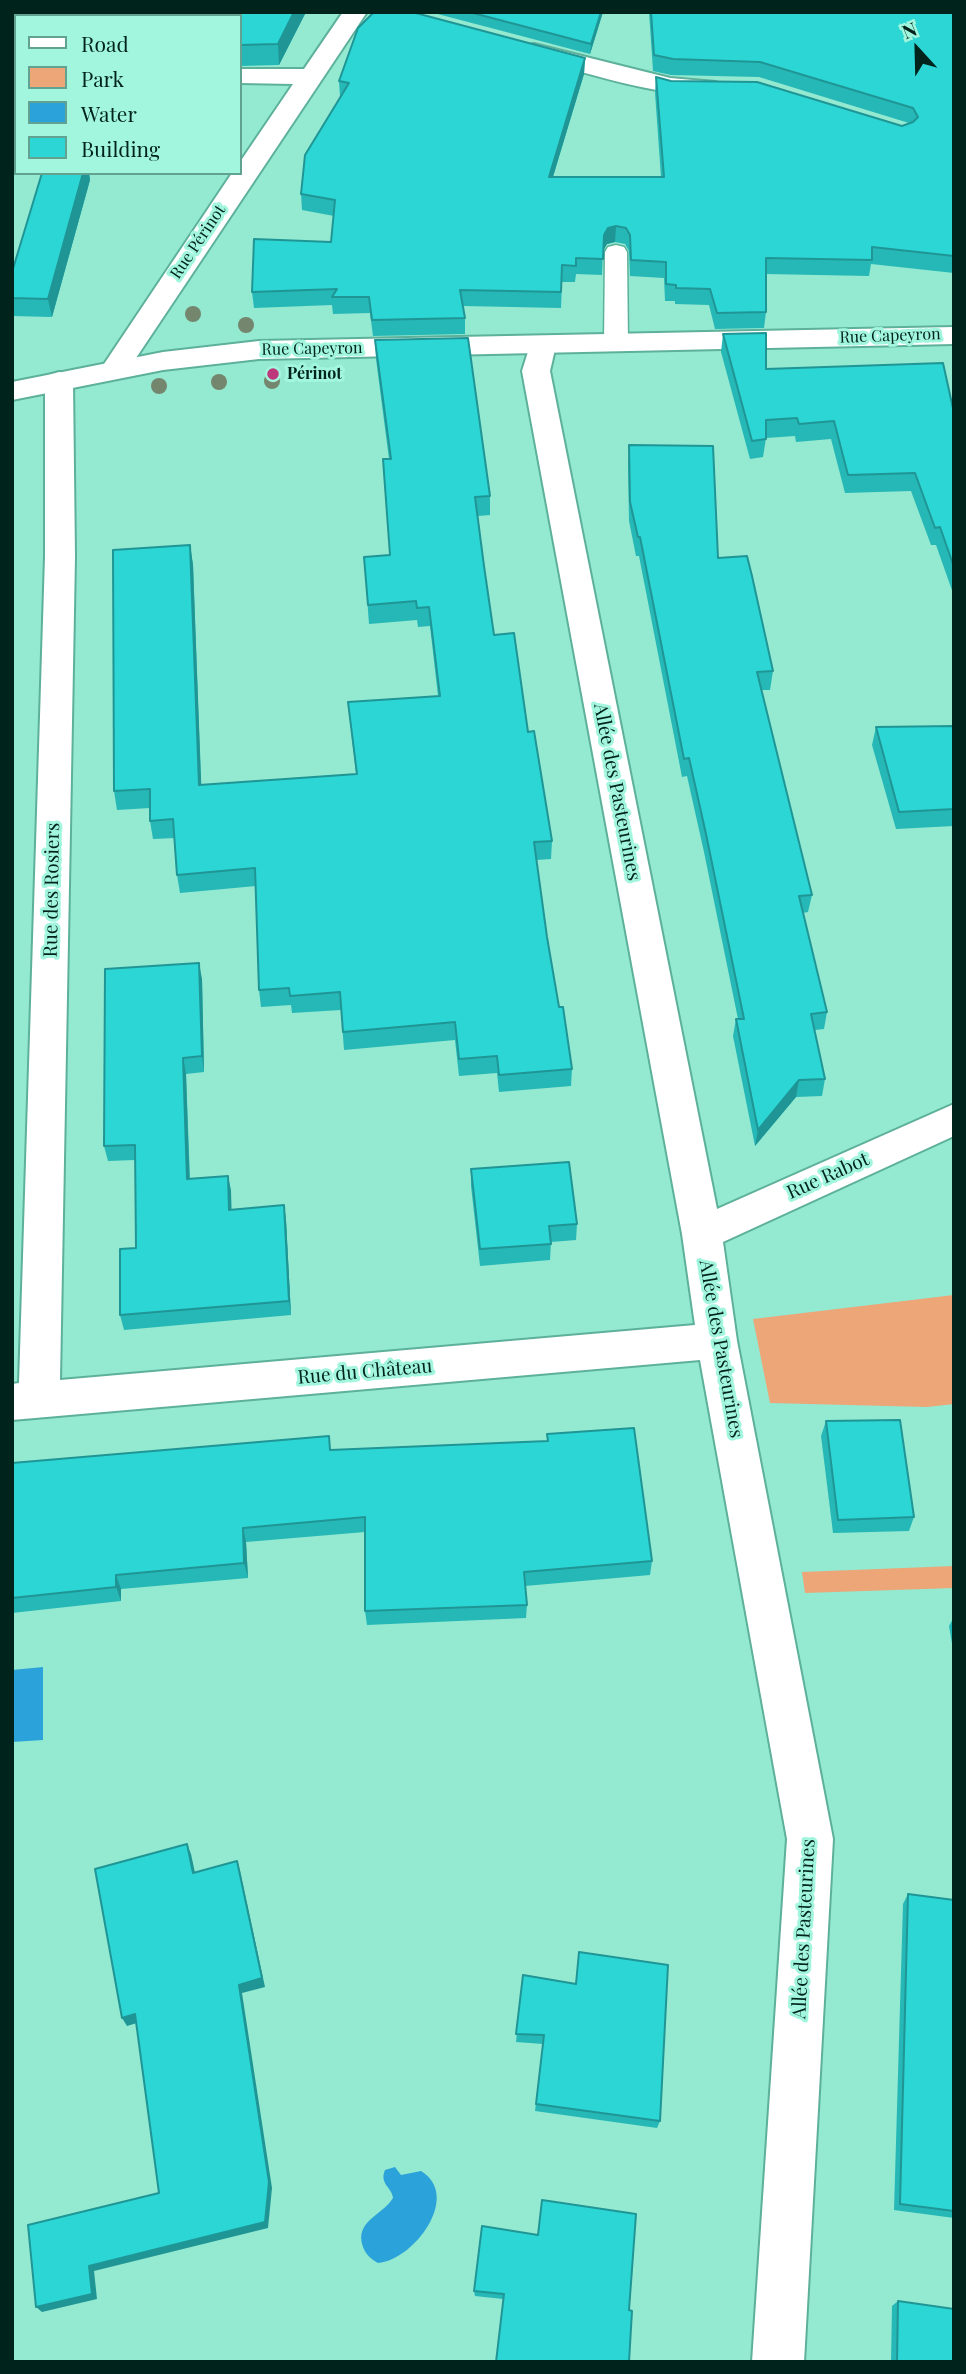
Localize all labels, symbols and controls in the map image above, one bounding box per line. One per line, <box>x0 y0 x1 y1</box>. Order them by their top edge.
legend <box>14 14 242 175</box>
north arrow <box>882 14 952 84</box>
text: N <box>898 15 920 44</box>
text: Road <box>81 29 129 57</box>
text: Park <box>81 64 124 92</box>
text: Water <box>81 99 137 127</box>
text: Building <box>81 134 160 162</box>
street label: Rue Périnot <box>166 201 230 283</box>
street label: Rue Capeyron <box>839 325 941 347</box>
street label: Rue Capeyron <box>261 339 363 359</box>
place label: Périnot <box>287 364 342 384</box>
marker: Périnot <box>265 366 281 382</box>
street label: Allée des Pasteurines <box>589 701 645 883</box>
street label: Rue des Rosiers <box>39 822 65 958</box>
street label: Rue Rabot <box>783 1148 873 1204</box>
street label: Allée des Pasteurines <box>694 1258 748 1440</box>
street label: Rue du Château <box>297 1355 433 1389</box>
street label: Allée des Pasteurines <box>788 1838 820 2020</box>

